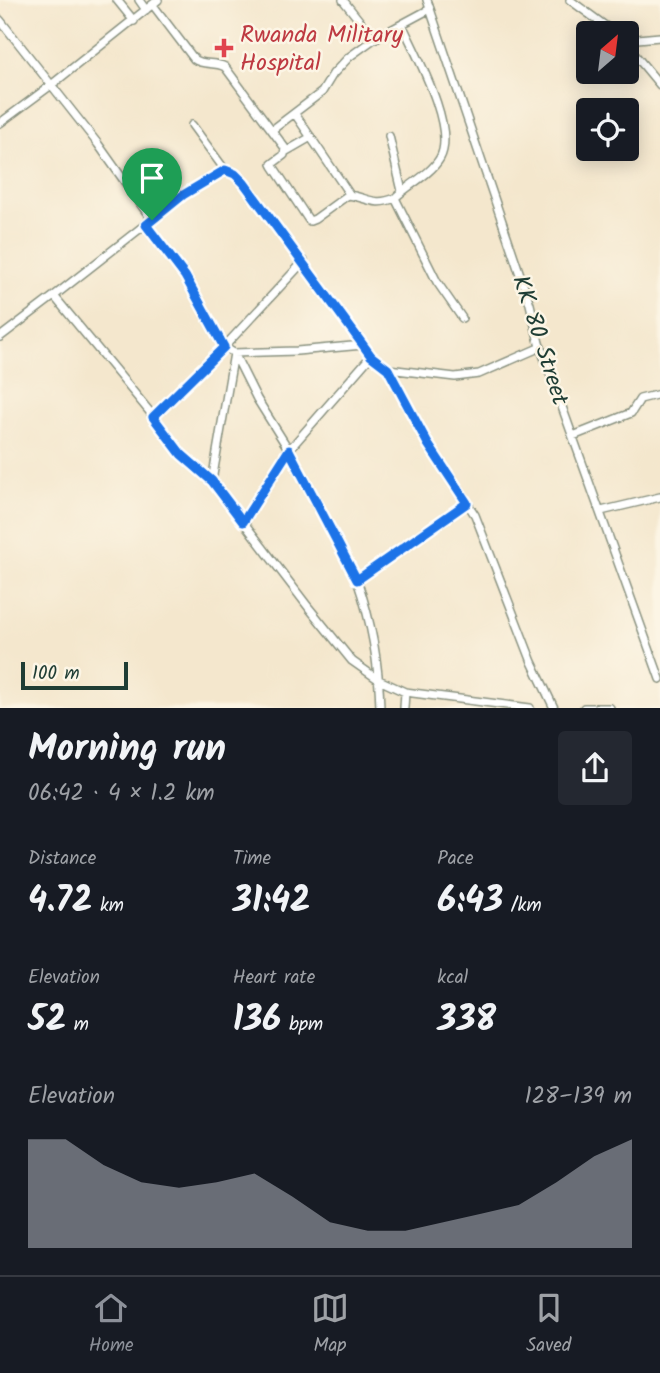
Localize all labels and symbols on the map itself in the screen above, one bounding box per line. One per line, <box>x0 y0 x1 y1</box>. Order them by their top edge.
place label: Rwanda Military Hospital <box>240 16 404 83</box>
north arrow <box>576 21 639 84</box>
marker: Rwanda Military Hospital <box>214 38 234 58</box>
pin <box>122 148 182 220</box>
street label: KK 80 Street <box>500 270 579 411</box>
scale bar <box>21 659 128 691</box>

